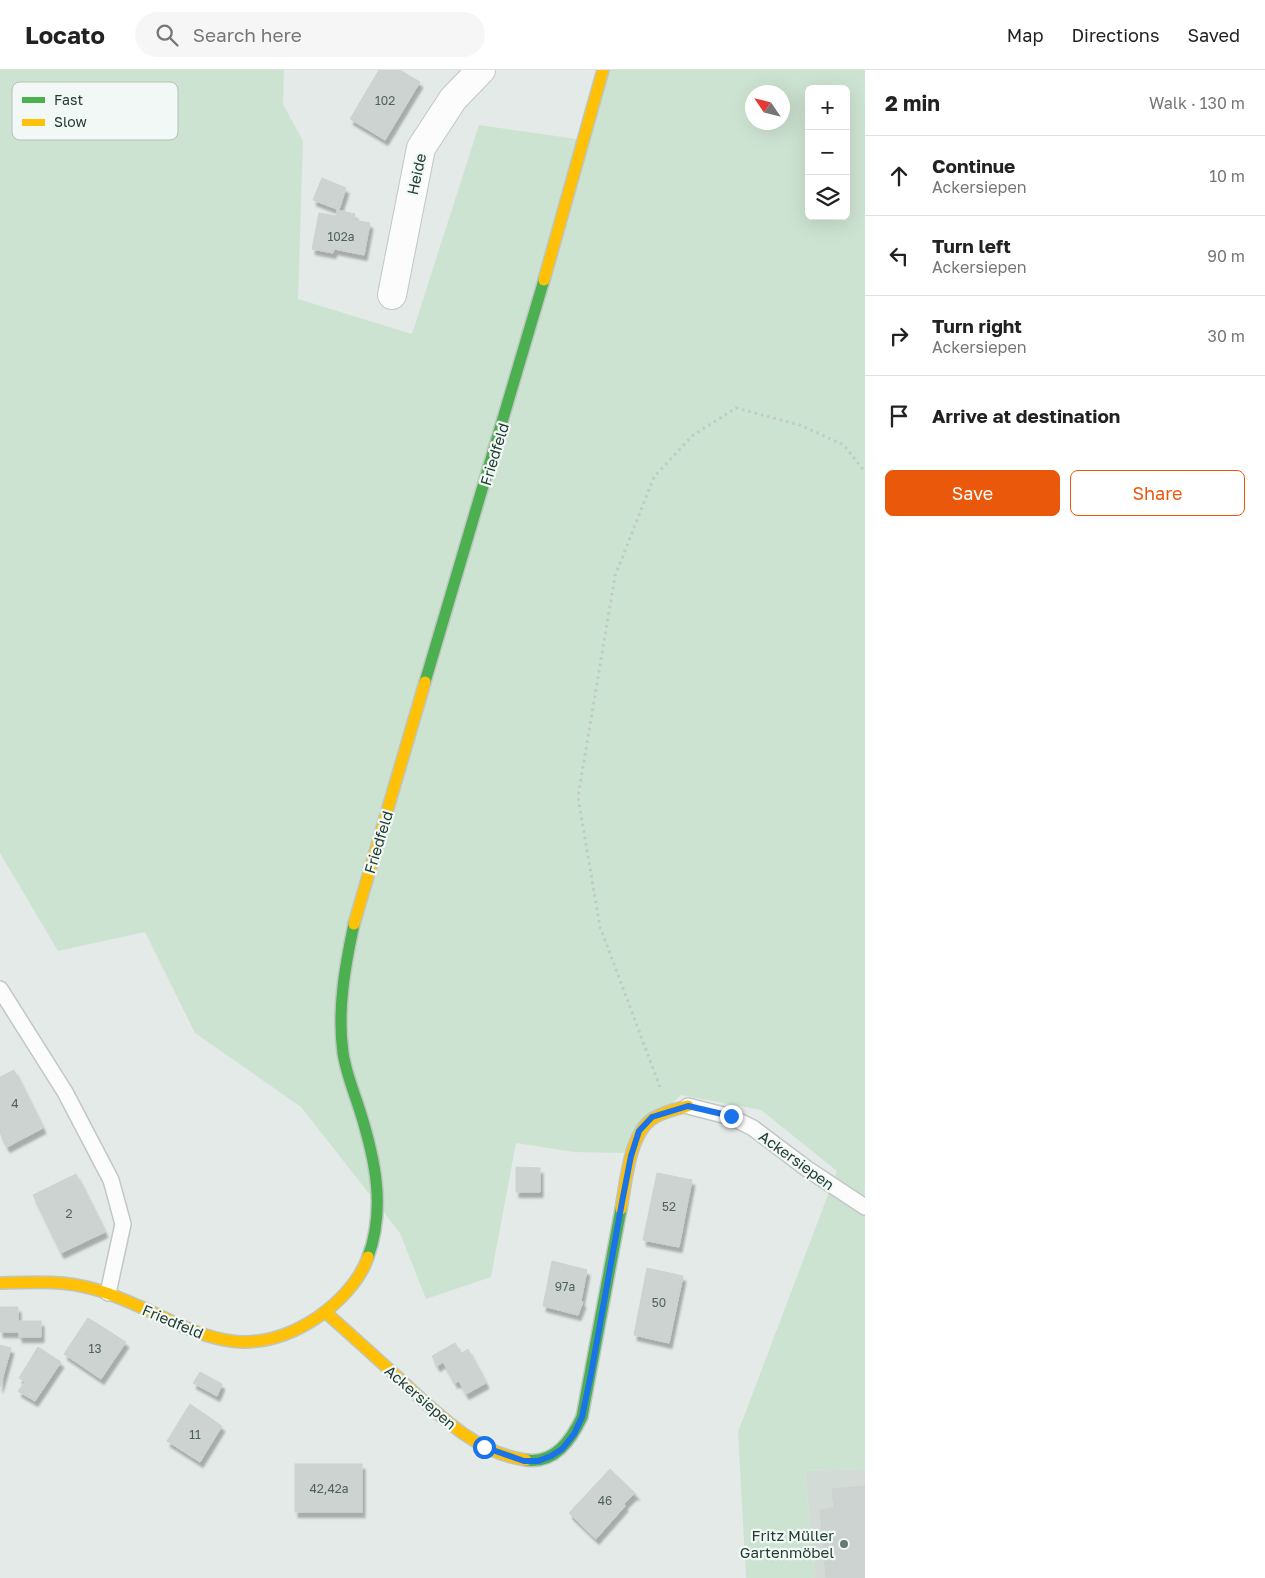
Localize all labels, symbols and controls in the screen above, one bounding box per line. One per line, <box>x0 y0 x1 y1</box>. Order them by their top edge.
search box <box>135 12 485 57</box>
text: Locato <box>25 20 105 49</box>
icon: search <box>153 21 181 49</box>
text: Search here <box>193 23 302 46</box>
text: Map <box>1007 24 1043 46</box>
text: Directions <box>1071 24 1159 46</box>
text: Saved <box>1187 24 1240 46</box>
legend <box>12 82 178 140</box>
north arrow <box>745 85 790 130</box>
map controls <box>805 85 850 220</box>
button: + <box>805 85 850 130</box>
text: 2 min <box>885 90 940 116</box>
text: Fast <box>54 91 83 108</box>
house number: 102 <box>375 93 395 108</box>
text: Walk · 130 m <box>1149 93 1245 113</box>
text: Slow <box>54 113 87 130</box>
button: − <box>805 130 850 175</box>
street label: Heide <box>403 151 429 196</box>
text: Continue <box>932 154 1015 177</box>
icon: ahead <box>885 162 913 190</box>
text: 10 m <box>1209 166 1245 186</box>
button: layers <box>805 175 850 220</box>
text: Ackersiepen <box>932 177 1027 197</box>
house number: 102a <box>327 229 355 244</box>
text: Turn left <box>932 234 1011 257</box>
icon: left <box>885 242 913 270</box>
text: 90 m <box>1207 246 1245 266</box>
text: Ackersiepen <box>932 257 1027 277</box>
text: Turn right <box>932 314 1022 337</box>
icon: right <box>885 322 913 350</box>
text: 30 m <box>1208 326 1245 346</box>
text: Ackersiepen <box>932 337 1027 357</box>
icon: arrive <box>885 402 913 430</box>
text: Arrive at destination <box>932 404 1120 427</box>
street label: Friedfeld <box>476 420 512 488</box>
button: Save <box>885 470 1060 516</box>
button: Share <box>1070 470 1245 516</box>
street label: Friedfeld <box>360 808 396 876</box>
house number: 4 <box>11 1096 19 1111</box>
route end <box>720 1105 743 1128</box>
street label: Ackersiepen <box>756 1127 838 1193</box>
house number: 52 <box>662 1199 676 1214</box>
house number: 2 <box>66 1206 73 1221</box>
house number: 97a <box>555 1279 575 1294</box>
house number: 50 <box>652 1295 666 1310</box>
street label: Friedfeld <box>140 1300 206 1342</box>
house number: 13 <box>89 1341 101 1356</box>
street label: Ackersiepen <box>382 1361 460 1433</box>
house number: 11 <box>189 1427 201 1442</box>
route start <box>473 1436 496 1459</box>
house number: 42,42a <box>310 1481 348 1496</box>
house number: 46 <box>598 1493 612 1508</box>
place label: Fritz Müller Gartenmöbel <box>740 1526 834 1561</box>
marker: Fritz Müller Gartenmöbel <box>838 1538 850 1550</box>

